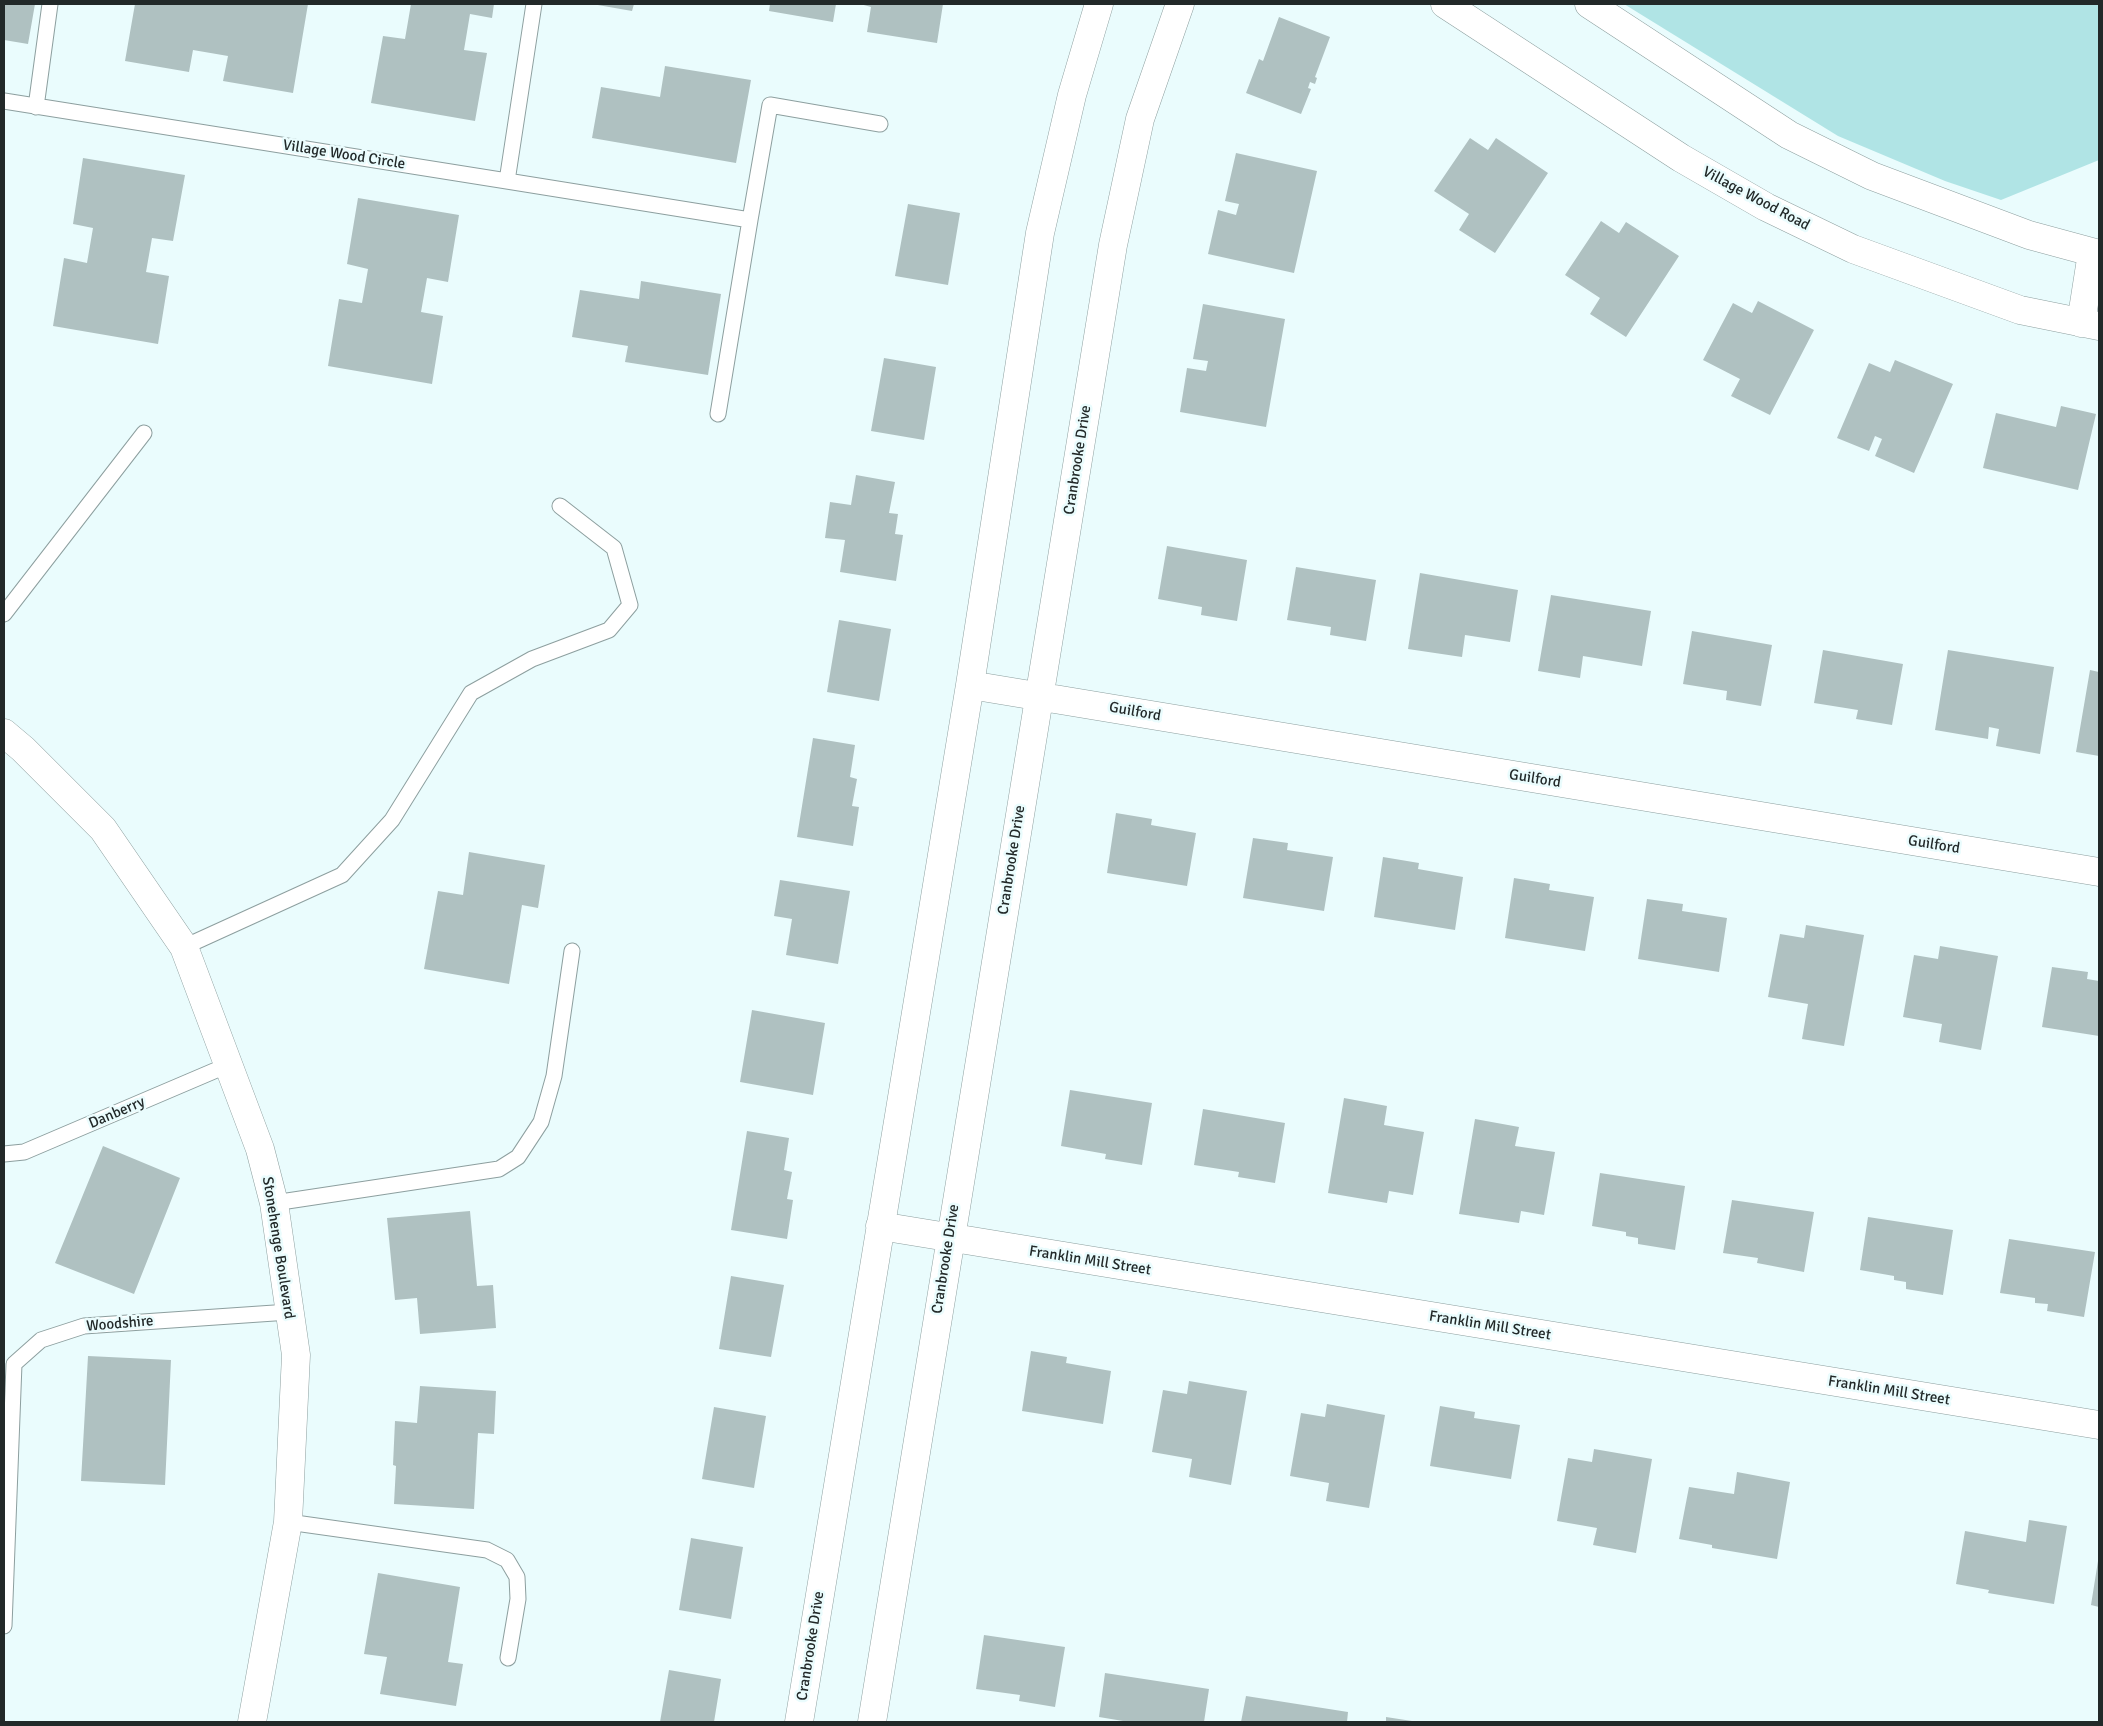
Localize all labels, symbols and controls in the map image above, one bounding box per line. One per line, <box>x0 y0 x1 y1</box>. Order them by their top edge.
street label: Village Wood Circle <box>281 136 407 174</box>
street label: Village Wood Road <box>1699 163 1813 235</box>
street label: Cranbrooke Drive <box>1060 404 1096 516</box>
street label: Guilford <box>1108 699 1162 725</box>
street label: Guilford <box>1508 766 1562 792</box>
street label: Cranbrooke Drive <box>994 804 1030 916</box>
street label: Guilford <box>1907 832 1961 858</box>
street label: Danberry <box>86 1093 148 1133</box>
street label: Stonehenge Boulevard <box>258 1176 298 1320</box>
street label: Cranbrooke Drive <box>928 1203 964 1315</box>
street label: Franklin Mill Street <box>1028 1242 1152 1280</box>
street label: Franklin Mill Street <box>1428 1307 1552 1345</box>
street label: Woodshire <box>86 1312 154 1336</box>
street label: Franklin Mill Street <box>1827 1372 1951 1410</box>
street label: Cranbrooke Drive <box>793 1590 829 1702</box>

